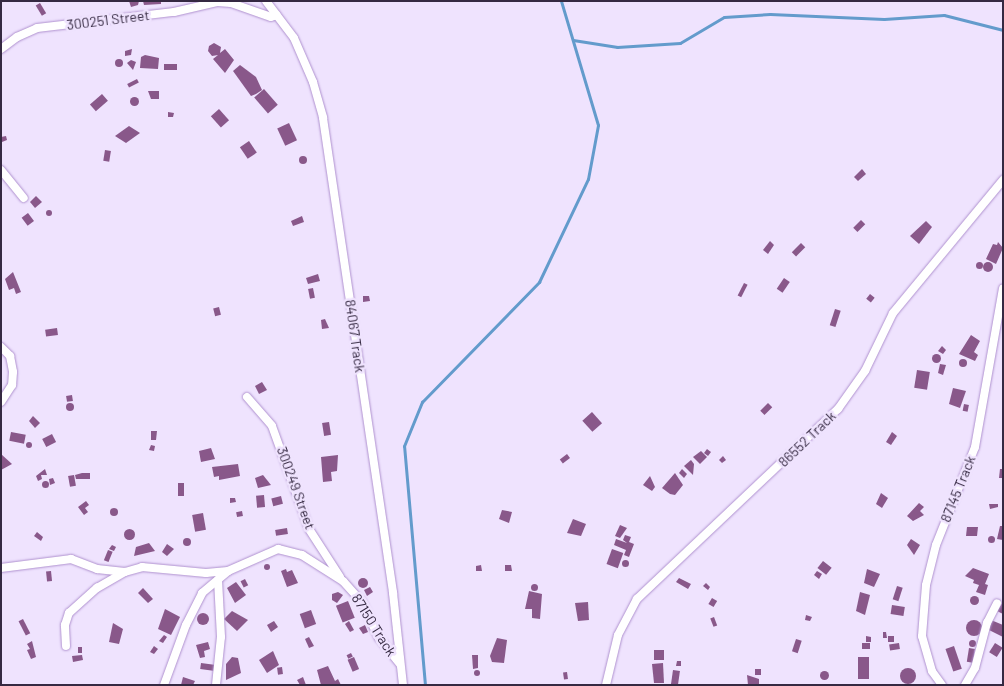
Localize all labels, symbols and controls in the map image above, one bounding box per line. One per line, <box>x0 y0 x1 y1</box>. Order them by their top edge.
street label: 300251 Street <box>66 7 150 33</box>
street label: 84067 Track <box>342 299 368 373</box>
street label: 86552 Track <box>775 408 839 470</box>
street label: 300249 Street <box>273 444 319 532</box>
street label: 87145 Track <box>937 453 979 525</box>
street label: 87150 Track <box>348 591 400 659</box>

